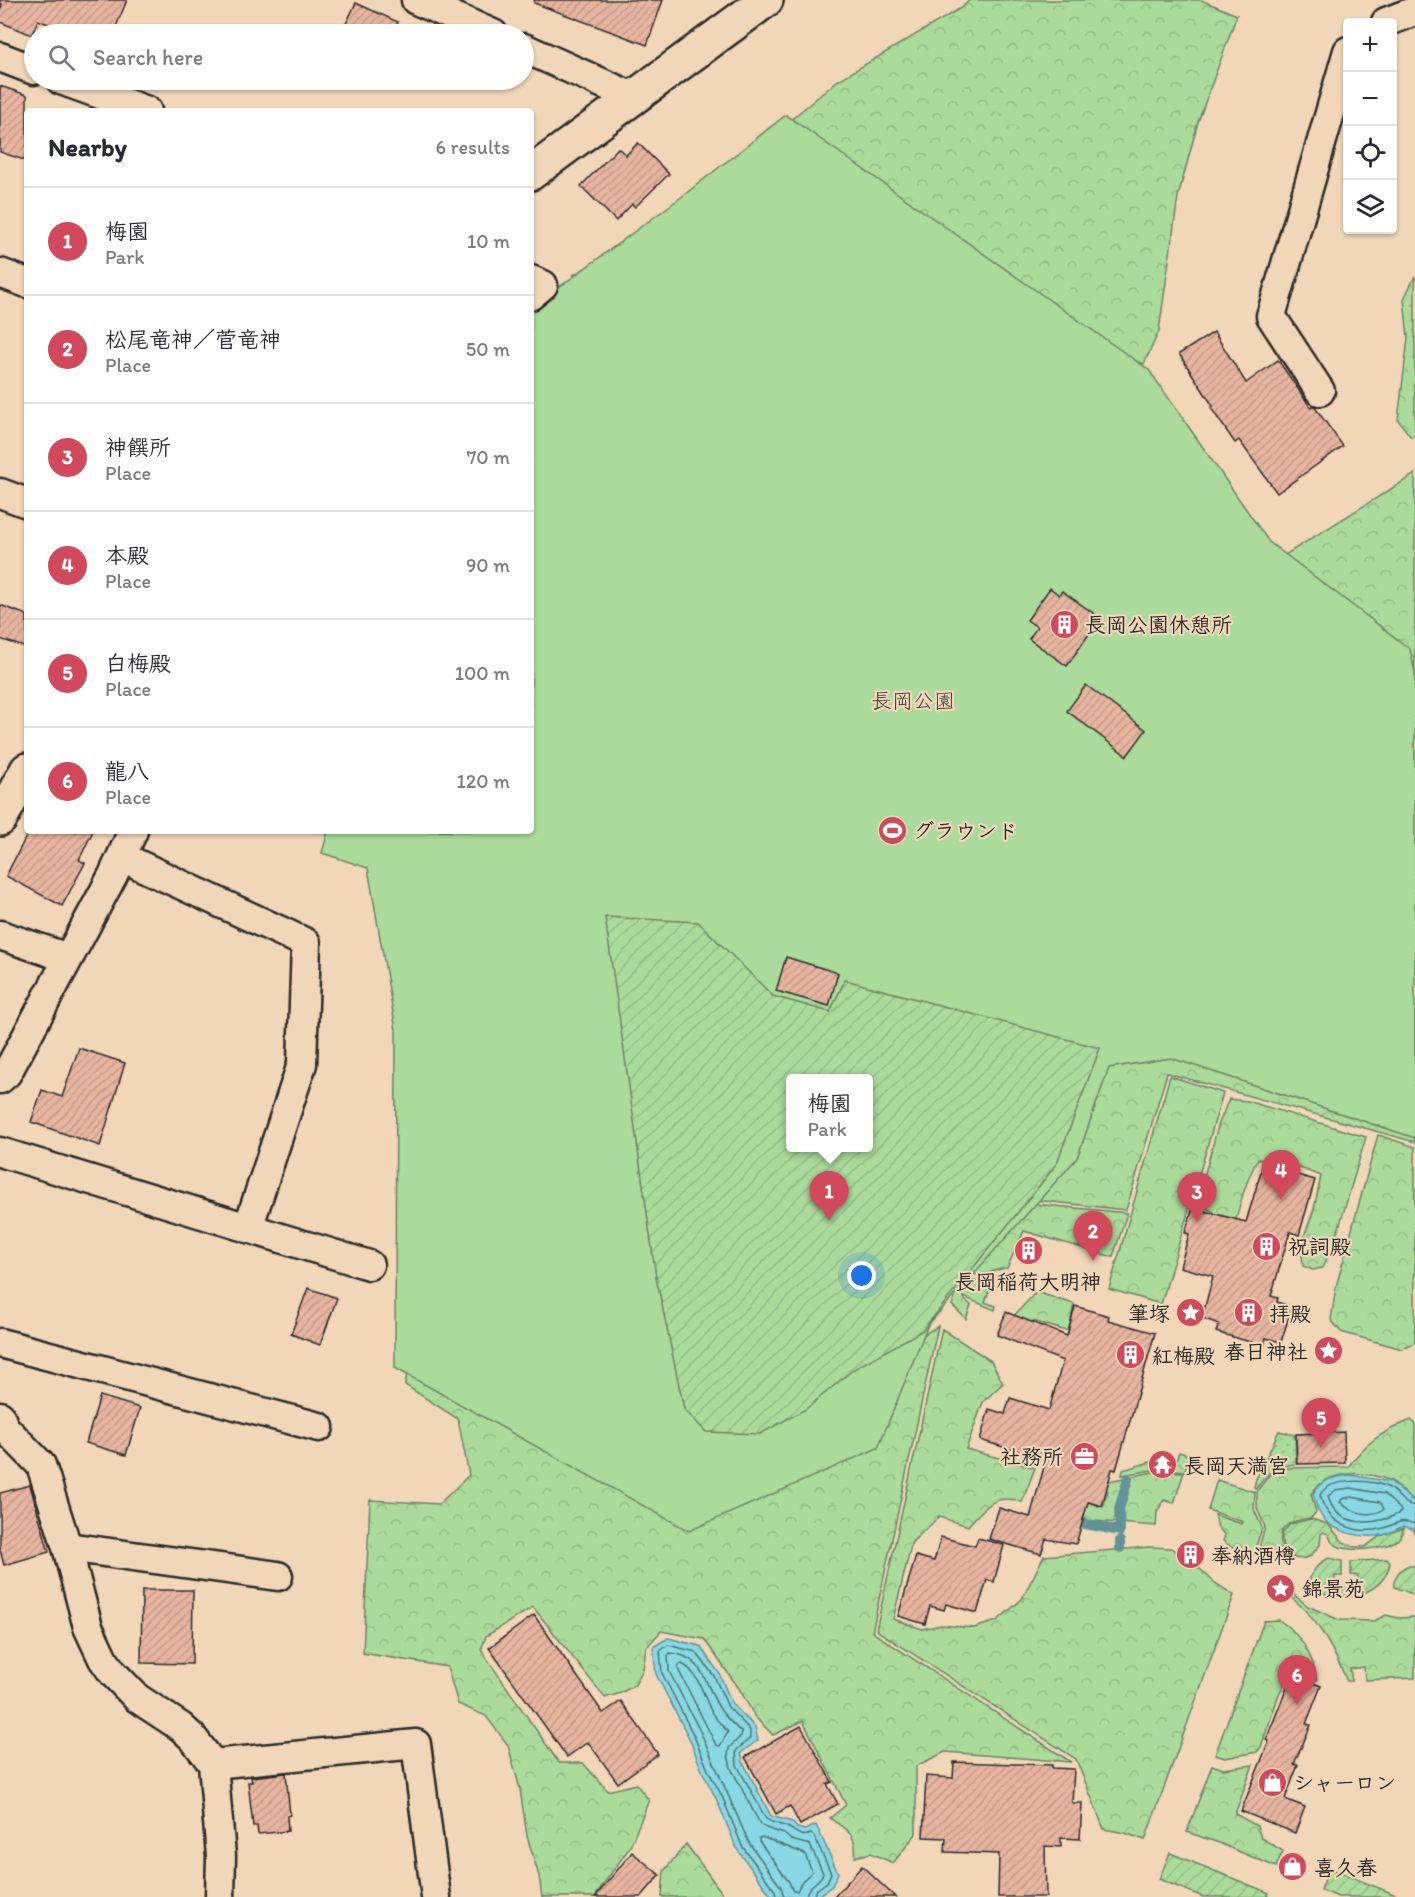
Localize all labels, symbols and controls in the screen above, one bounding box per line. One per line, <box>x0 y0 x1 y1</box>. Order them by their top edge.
map controls <box>1343 18 1397 234</box>
button: + <box>1343 18 1397 72</box>
search box <box>24 24 534 90</box>
icon: search <box>45 41 78 74</box>
text: Search here <box>93 44 203 71</box>
button: − <box>1343 72 1397 126</box>
button: locate <box>1343 126 1397 180</box>
text: Nearby <box>48 131 127 163</box>
text: 6 results <box>436 135 510 159</box>
button: layers <box>1343 180 1397 234</box>
text: 梅園 <box>105 218 149 245</box>
text: 1 <box>63 229 72 253</box>
text: 10 m <box>467 229 510 253</box>
text: Park <box>105 245 144 269</box>
text: 松尾竜神／菅竜神 <box>105 326 281 353</box>
text: 2 <box>62 337 73 361</box>
text: 50 m <box>466 337 510 361</box>
text: Place <box>105 353 151 377</box>
text: 神饌所 <box>105 434 171 461</box>
text: 3 <box>62 445 73 469</box>
text: 70 m <box>466 445 510 469</box>
text: Place <box>105 461 151 485</box>
text: 本殿 <box>105 542 149 569</box>
text: 4 <box>61 553 74 577</box>
text: 90 m <box>466 553 510 577</box>
text: Place <box>105 569 151 593</box>
building icon: 長岡公園休憩所 <box>1048 608 1080 640</box>
place label: 長岡公園休憩所 <box>1085 612 1232 637</box>
text: 白梅殿 <box>105 650 171 677</box>
text: 5 <box>62 661 73 685</box>
text: 100 m <box>455 661 510 685</box>
text: Place <box>105 677 151 701</box>
park label: 長岡公園 <box>871 688 955 713</box>
text: 龍八 <box>105 758 149 785</box>
text: 6 <box>62 769 73 793</box>
text: 120 m <box>457 769 510 793</box>
text: Place <box>105 785 151 809</box>
sports icon: グラウンド <box>876 814 908 846</box>
place label: グラウンド <box>913 818 1018 843</box>
popup <box>786 1074 873 1152</box>
text: 梅園 <box>807 1090 852 1117</box>
text: Park <box>807 1117 847 1141</box>
pin: 4 <box>1262 1150 1300 1200</box>
pin: 1 <box>810 1172 848 1221</box>
pin: 3 <box>1178 1172 1216 1222</box>
pin: 2 <box>1074 1212 1112 1261</box>
building icon: 祝詞殿 <box>1251 1230 1283 1262</box>
building icon: 長岡稲荷大明神 <box>1012 1234 1044 1266</box>
place label: 祝詞殿 <box>1288 1234 1351 1259</box>
your location <box>847 1261 876 1290</box>
place label: 長岡稲荷大明神 <box>955 1269 1102 1294</box>
place icon: 筆塚 <box>1175 1297 1207 1329</box>
building icon: 拝殿 <box>1232 1297 1264 1329</box>
place label: 筆塚 <box>1128 1301 1170 1326</box>
place label: 拝殿 <box>1269 1301 1311 1326</box>
place icon: 春日神社 <box>1313 1335 1345 1367</box>
building icon: 紅梅殿 <box>1115 1339 1147 1371</box>
place label: 春日神社 <box>1224 1339 1308 1364</box>
place label: 紅梅殿 <box>1152 1343 1215 1368</box>
pin: 5 <box>1302 1398 1340 1448</box>
office icon: 社務所 <box>1068 1440 1100 1472</box>
place label: 社務所 <box>1000 1444 1063 1469</box>
temple icon: 長岡天満宮 <box>1147 1449 1179 1481</box>
place label: 長岡天満宮 <box>1184 1453 1289 1478</box>
building icon: 奉納酒樽 <box>1174 1539 1206 1571</box>
place label: 奉納酒樽 <box>1211 1543 1295 1568</box>
place icon: 錦景苑 <box>1265 1572 1297 1604</box>
place label: 錦景苑 <box>1302 1576 1365 1601</box>
pin: 6 <box>1278 1656 1316 1705</box>
shop icon: シャーロン <box>1256 1766 1288 1798</box>
place label: シャーロン <box>1293 1770 1396 1795</box>
shop icon: 喜久春 <box>1277 1851 1309 1883</box>
place label: 喜久春 <box>1314 1855 1377 1880</box>

